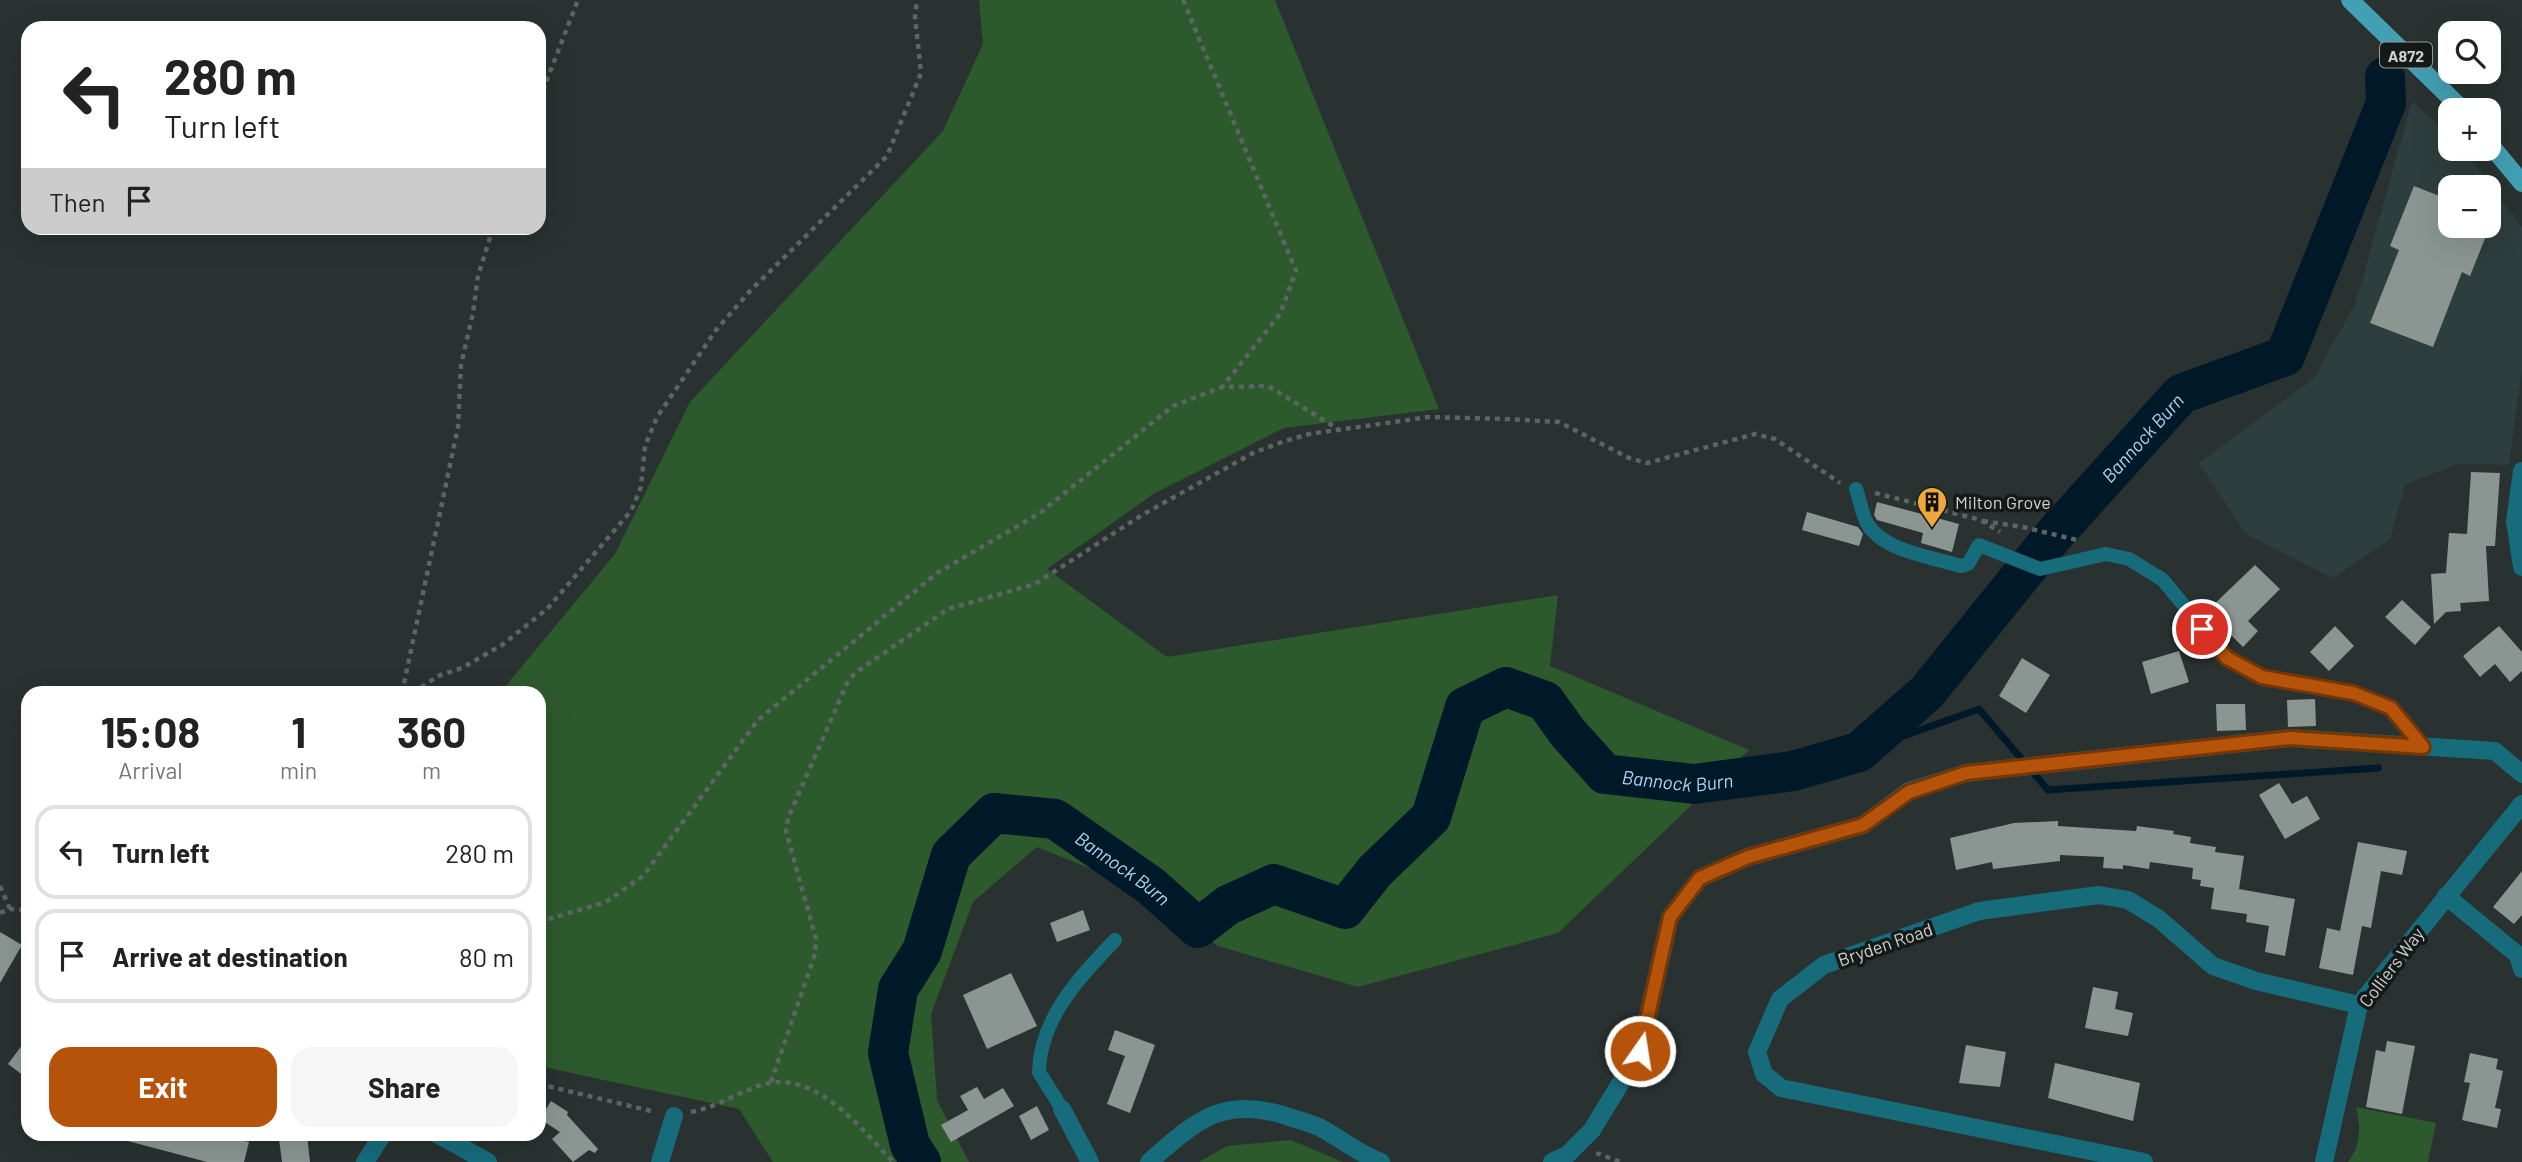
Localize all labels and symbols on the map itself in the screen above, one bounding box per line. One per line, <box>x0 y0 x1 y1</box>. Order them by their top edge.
road number: A872 <box>2380 42 2432 68</box>
water label: Bannock Burn <box>2096 388 2188 487</box>
building icon: Milton Grove <box>1915 485 1949 529</box>
place label: Milton Grove <box>1955 491 2051 513</box>
pin <box>2172 599 2232 659</box>
water label: Bannock Burn <box>1621 764 1734 796</box>
water label: Bannock Burn <box>1071 826 1175 910</box>
street label: Bryden Road <box>1835 918 1935 970</box>
street label: Colliers Way <box>2354 923 2428 1011</box>
position arrow <box>1603 1014 1677 1088</box>

